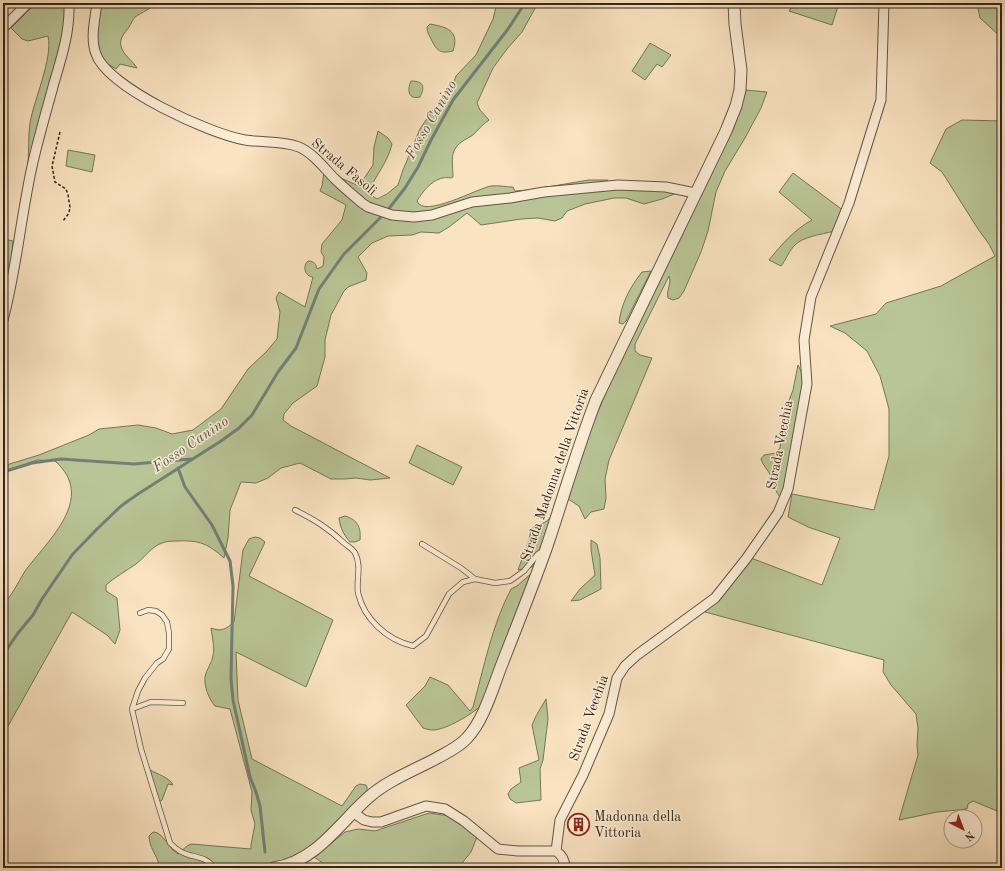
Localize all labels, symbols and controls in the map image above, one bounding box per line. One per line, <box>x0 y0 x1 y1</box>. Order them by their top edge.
water label: Fosso Canino <box>403 78 461 163</box>
street label: Strada Fasoli <box>309 136 379 198</box>
street label: Strada Madonna della Vittoria <box>519 386 591 564</box>
street label: Strada Vecchia <box>764 399 796 491</box>
water label: Fosso Canino <box>149 414 232 476</box>
street label: Strada Vecchia <box>567 673 611 763</box>
north arrow <box>943 809 983 849</box>
place label: Madonna della Vittoria <box>594 810 681 840</box>
building icon: Madonna della Vittoria <box>566 812 592 838</box>
text: N <box>961 828 975 843</box>

